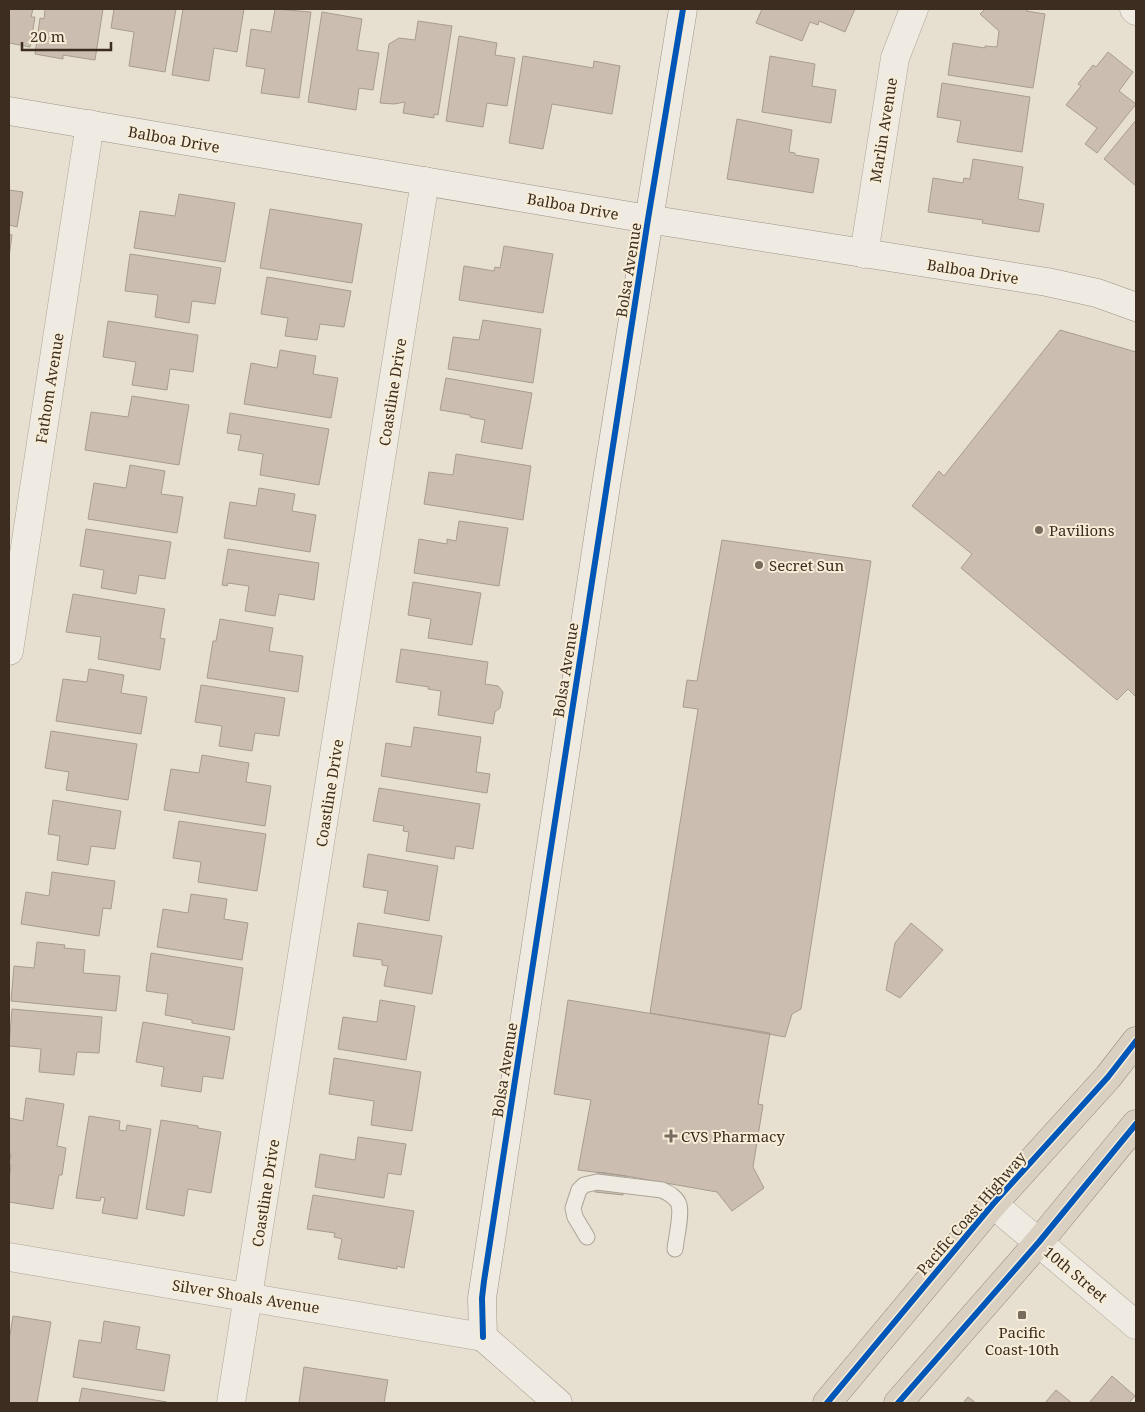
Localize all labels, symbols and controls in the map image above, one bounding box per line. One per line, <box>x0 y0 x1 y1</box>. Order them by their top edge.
scale bar <box>22 20 111 52</box>
text: 20 m <box>30 26 65 46</box>
street label: Marlin Avenue <box>865 76 901 184</box>
street label: Balboa Drive <box>127 121 221 157</box>
street label: Balboa Drive <box>526 188 620 224</box>
street label: Bolsa Avenue <box>611 221 645 319</box>
street label: Balboa Drive <box>926 254 1020 288</box>
street label: Fathom Avenue <box>30 331 68 445</box>
street label: Coastline Drive <box>374 337 410 447</box>
place label: Pavilions <box>1049 520 1115 540</box>
marker: Pavilions <box>1033 524 1045 536</box>
place label: Secret Sun <box>769 555 845 575</box>
marker: Secret Sun <box>753 559 765 571</box>
street label: Bolsa Avenue <box>548 621 582 719</box>
street label: Coastline Drive <box>311 738 347 848</box>
street label: Bolsa Avenue <box>487 1021 521 1119</box>
place label: CVS Pharmacy <box>681 1126 785 1146</box>
marker: CVS Pharmacy <box>665 1130 677 1142</box>
street label: Coastline Drive <box>247 1138 283 1248</box>
street label: Pacific Coast Highway <box>912 1147 1030 1279</box>
street label: 10th Street <box>1040 1241 1112 1307</box>
street label: Silver Shoals Avenue <box>171 1274 321 1318</box>
marker: Pacific Coast-10th <box>1016 1309 1028 1321</box>
place label: Pacific Coast-10th <box>985 1322 1060 1359</box>

